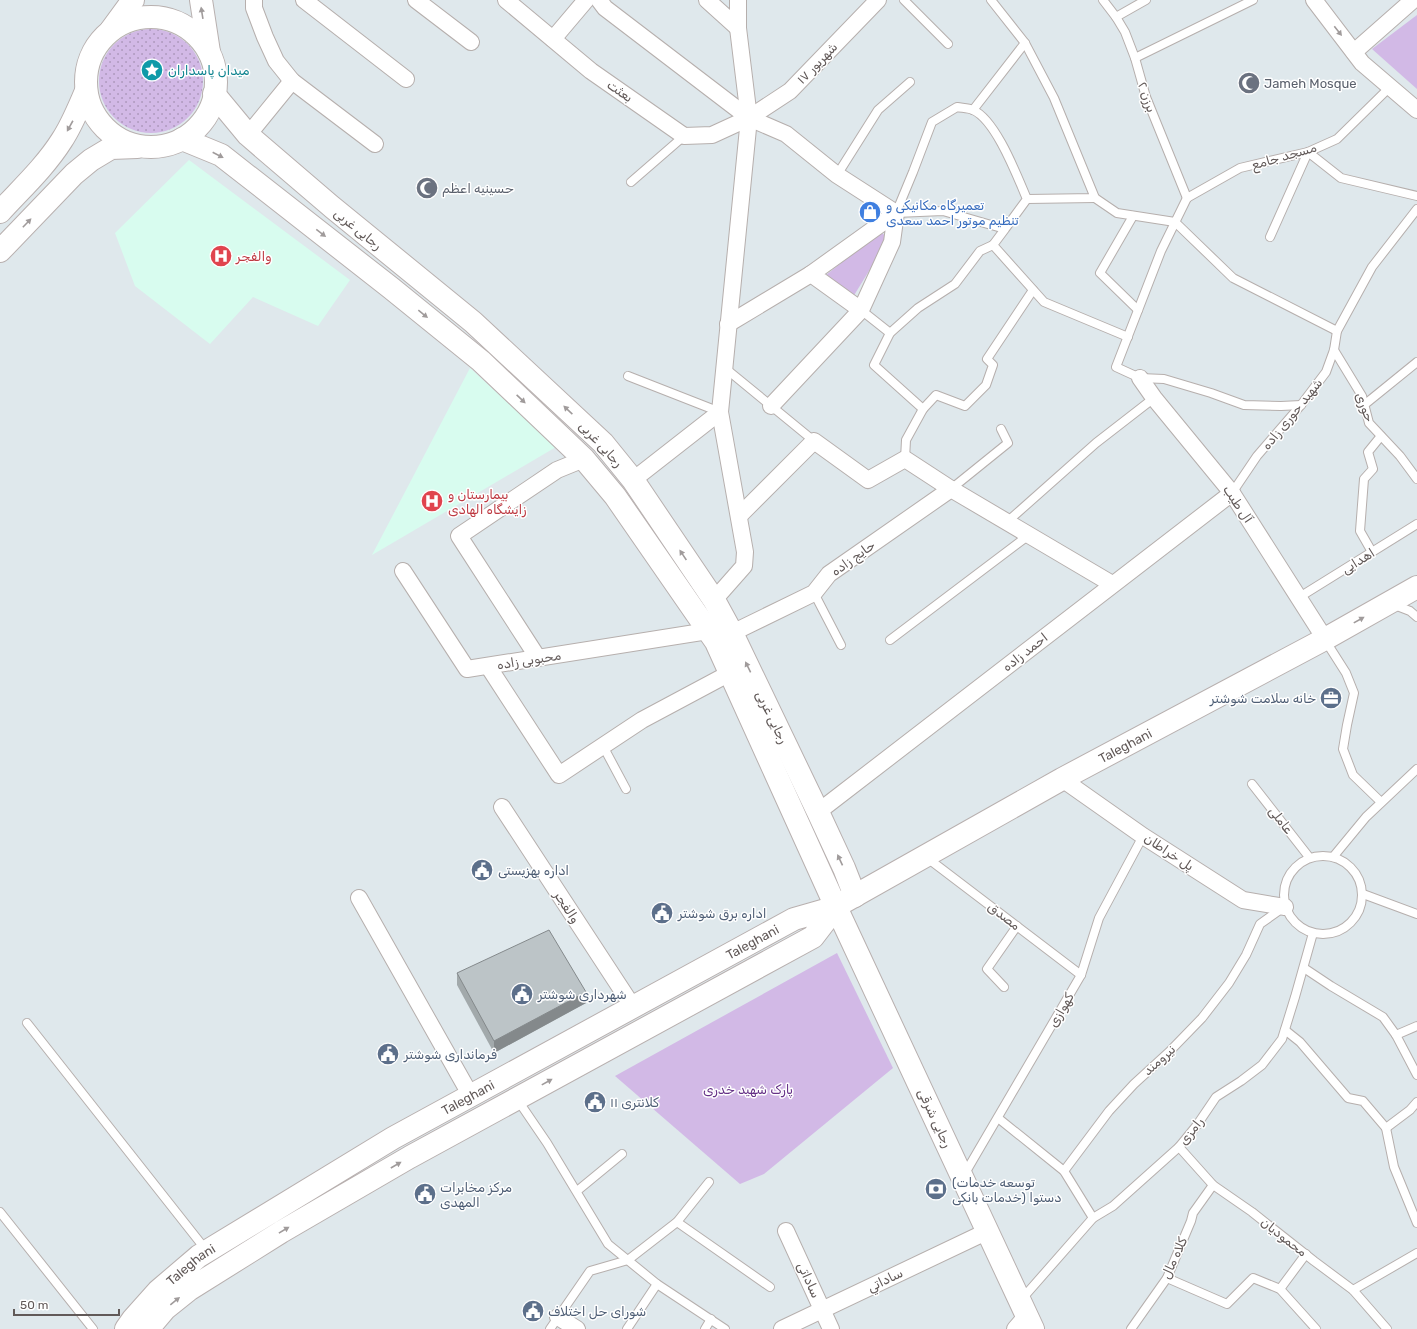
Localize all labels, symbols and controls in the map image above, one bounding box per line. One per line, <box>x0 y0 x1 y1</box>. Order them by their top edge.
one-way arrow <box>199 6 205 19</box>
one-way arrow <box>1334 25 1342 36</box>
street label: ۱۷ شهریور <box>794 39 841 88</box>
place icon: میدان پاسداران <box>139 57 165 83</box>
place label: میدان پاسداران <box>168 63 250 79</box>
mosque icon: Jameh Mosque <box>1236 70 1262 96</box>
place label: Jameh Mosque <box>1264 76 1357 91</box>
street label: بعثت <box>604 77 636 105</box>
street label: برزن ۲ <box>1134 80 1159 115</box>
one-way arrow <box>67 120 73 132</box>
street label: مسجد جامع <box>1250 140 1319 175</box>
one-way arrow <box>212 152 224 158</box>
mosque icon: حسینیه اعظم <box>414 175 440 201</box>
place label: حسینیه اعظم <box>442 181 514 197</box>
place label: تعمیرگاه مکانیکی و تنظیم موتور احمد سعدی <box>886 198 1019 229</box>
shop icon: تعمیرگاه مکانیکی و تنظیم موتور احمد سعدی <box>857 199 883 225</box>
street label: رجایی غربی <box>331 205 385 254</box>
one-way arrow <box>22 218 32 228</box>
one-way arrow <box>316 229 327 238</box>
hospital icon: والفجر <box>208 243 234 269</box>
place label: والفجر <box>235 249 272 265</box>
one-way arrow <box>418 310 429 318</box>
street label: شهید حوری زاده <box>1259 375 1326 453</box>
street label: حوری <box>1352 390 1377 424</box>
one-way arrow <box>516 394 526 404</box>
one-way arrow <box>563 405 573 415</box>
street label: رجایی غربی <box>575 418 626 471</box>
street label: آل طیب <box>1220 482 1256 526</box>
place label: بیمارستان و زایشگاه الهادی <box>448 487 526 518</box>
hospital icon: بیمارستان و زایشگاه الهادی <box>419 488 445 514</box>
street label: حایج زاده <box>828 537 879 580</box>
street label: اهدایی <box>1339 545 1378 578</box>
one-way arrow <box>679 549 687 560</box>
one-way arrow <box>1353 617 1364 624</box>
street label: احمد زاده <box>999 630 1051 675</box>
street label: محبوبی زاده <box>496 648 562 673</box>
one-way arrow <box>745 661 751 673</box>
office icon: خانه سلامت شوشتر <box>1318 685 1344 711</box>
street label: رجایی غربی <box>752 688 791 746</box>
place label: خانه سلامت شوشتر <box>1209 691 1316 707</box>
street label: Taleghani <box>1096 725 1154 766</box>
street label: عاملی <box>1265 803 1296 837</box>
street label: پل خراطان <box>1141 830 1197 874</box>
one-way arrow <box>837 855 843 866</box>
public building icon: اداره بهزیستی <box>469 857 495 883</box>
place label: اداره بهزیستی <box>498 863 569 879</box>
street label: والفجر <box>550 887 583 927</box>
street label: مصدق <box>985 899 1023 933</box>
public building icon: اداره برق شوشتر <box>649 900 675 926</box>
place label: اداره برق شوشتر <box>677 906 767 922</box>
street label: Taleghani <box>723 921 781 962</box>
public building icon: شهرداری شوشتر <box>509 981 535 1007</box>
place label: شهرداری شوشتر <box>537 987 627 1003</box>
street label: کهوازی <box>1045 990 1078 1030</box>
public building icon: فرمانداری شوشتر <box>375 1041 401 1067</box>
street label: نیرومند <box>1140 1042 1179 1079</box>
place label: فرمانداری شوشتر <box>403 1047 497 1063</box>
street label: Taleghani <box>439 1077 497 1118</box>
one-way arrow <box>541 1079 553 1086</box>
park label: پارک شهید خدری <box>703 1082 793 1098</box>
street label: رجایی شرقی <box>914 1086 955 1150</box>
public building icon: کلانتری ۱۱ <box>582 1089 608 1115</box>
place label: کلانتری ۱۱ <box>610 1095 659 1111</box>
street label: رامزی <box>1176 1114 1207 1148</box>
one-way arrow <box>390 1162 402 1169</box>
place label: (توسعه خدمات دستوا (خدمات بانکی <box>952 1175 1062 1206</box>
bank icon: (توسعه خدمات دستوا (خدمات بانکی <box>923 1176 949 1202</box>
place label: مرکز مخابرات المهدی <box>440 1180 512 1211</box>
public building icon: مرکز مخابرات المهدی <box>412 1181 438 1207</box>
street label: محمودیان <box>1257 1214 1310 1260</box>
one-way arrow <box>278 1227 290 1234</box>
street label: کلاه مال <box>1158 1235 1190 1281</box>
street label: Taleghani <box>163 1241 218 1288</box>
street label: ساداتی <box>793 1260 824 1301</box>
street label: ساداتي <box>865 1265 906 1297</box>
scale bar <box>14 1291 119 1317</box>
one-way arrow <box>170 1297 181 1306</box>
text: 50 m <box>20 1298 48 1312</box>
public building icon: شورای حل اختلاف <box>520 1298 546 1324</box>
place label: شورای حل اختلاف <box>548 1304 646 1320</box>

